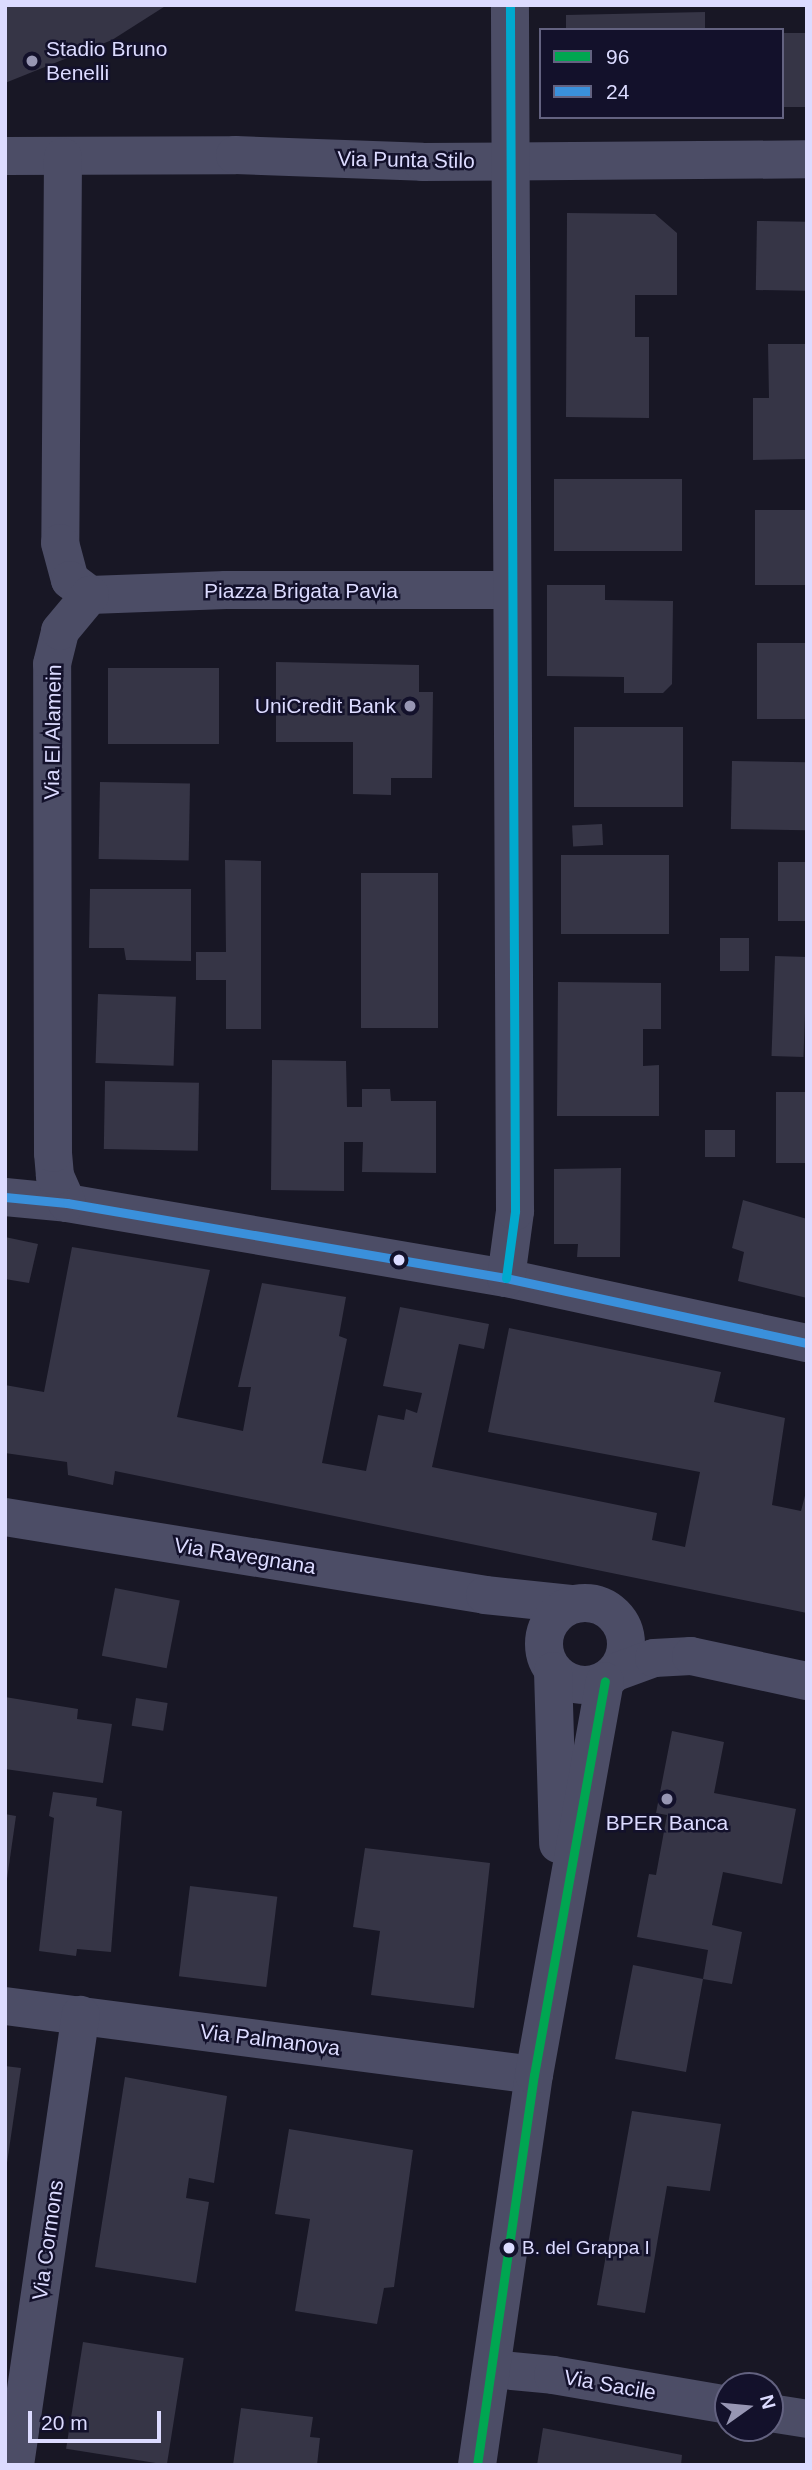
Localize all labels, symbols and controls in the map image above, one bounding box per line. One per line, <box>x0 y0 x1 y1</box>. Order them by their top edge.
legend <box>539 28 784 119</box>
place label: Stadio Bruno Benelli <box>46 36 167 86</box>
text: 96 <box>606 45 629 68</box>
marker: Stadio Bruno Benelli <box>24 53 40 69</box>
text: 24 <box>606 80 629 103</box>
street label: Via Punta Stilo <box>337 146 475 174</box>
street label: Piazza Brigata Pavia <box>204 578 398 604</box>
street label: Via El Alamein <box>39 664 67 800</box>
place label: UniCredit Bank <box>255 693 396 719</box>
marker: UniCredit Bank <box>402 698 418 714</box>
unlabelled marker <box>392 1253 406 1267</box>
street label: Via Ravegnana <box>172 1532 318 1580</box>
marker: BPER Banca <box>659 1791 675 1807</box>
place label: BPER Banca <box>606 1810 728 1836</box>
street label: Via Palmanova <box>199 2019 341 2061</box>
street label: Via Cormons <box>27 2178 69 2302</box>
place label: B. del Grappa I <box>522 2237 650 2259</box>
marker: B. del Grappa I <box>502 2241 516 2255</box>
street label: Via Sacile <box>562 2365 658 2405</box>
north arrow <box>714 2372 784 2442</box>
text: N <box>756 2393 780 2411</box>
scale bar <box>32 2396 164 2440</box>
text: 20 m <box>41 2411 88 2434</box>

